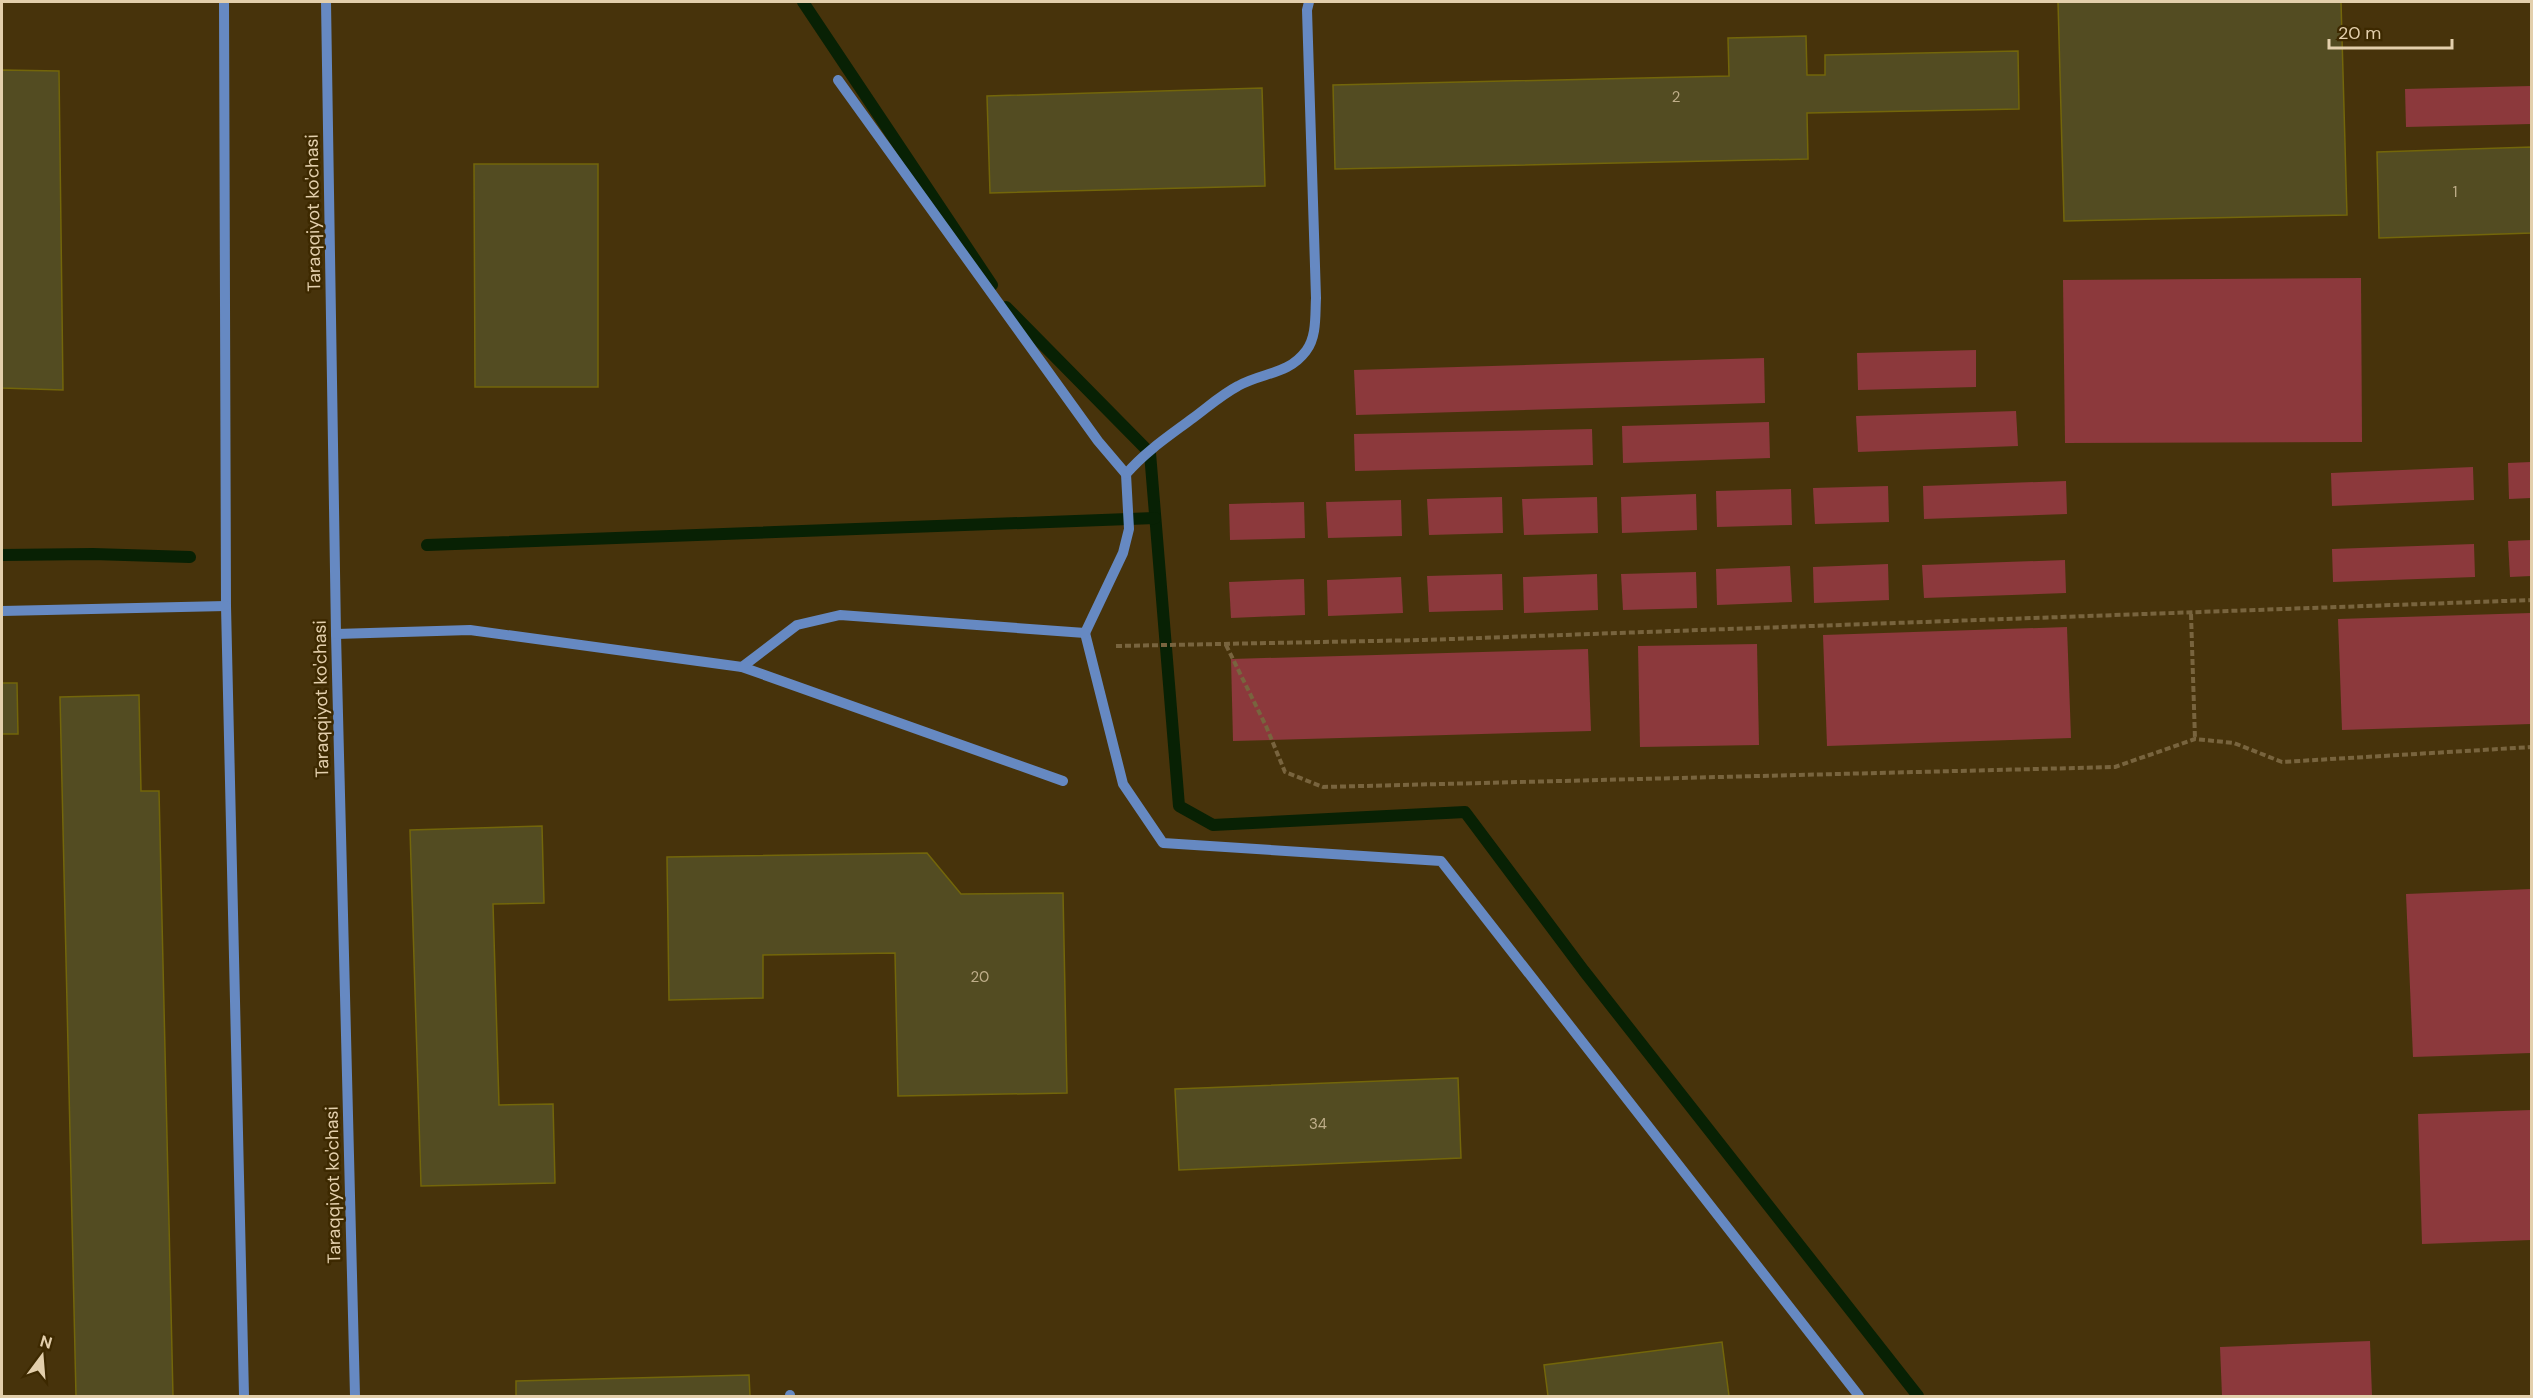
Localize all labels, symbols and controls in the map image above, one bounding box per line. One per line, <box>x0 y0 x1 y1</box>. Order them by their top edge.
scale bar <box>2329 12 2452 50</box>
text: 20 m <box>2338 21 2381 45</box>
house number: 2 <box>1672 87 1680 107</box>
street label: Taraqqiyot ko'chasi <box>300 134 326 292</box>
house number: 1 <box>2453 182 2457 202</box>
street label: Taraqqiyot ko'chasi <box>308 620 334 778</box>
house number: 20 <box>971 967 989 987</box>
street label: Taraqqiyot ko'chasi <box>320 1106 346 1264</box>
house number: 34 <box>1309 1114 1327 1134</box>
north arrow <box>12 1326 72 1386</box>
text: N <box>37 1330 55 1354</box>

